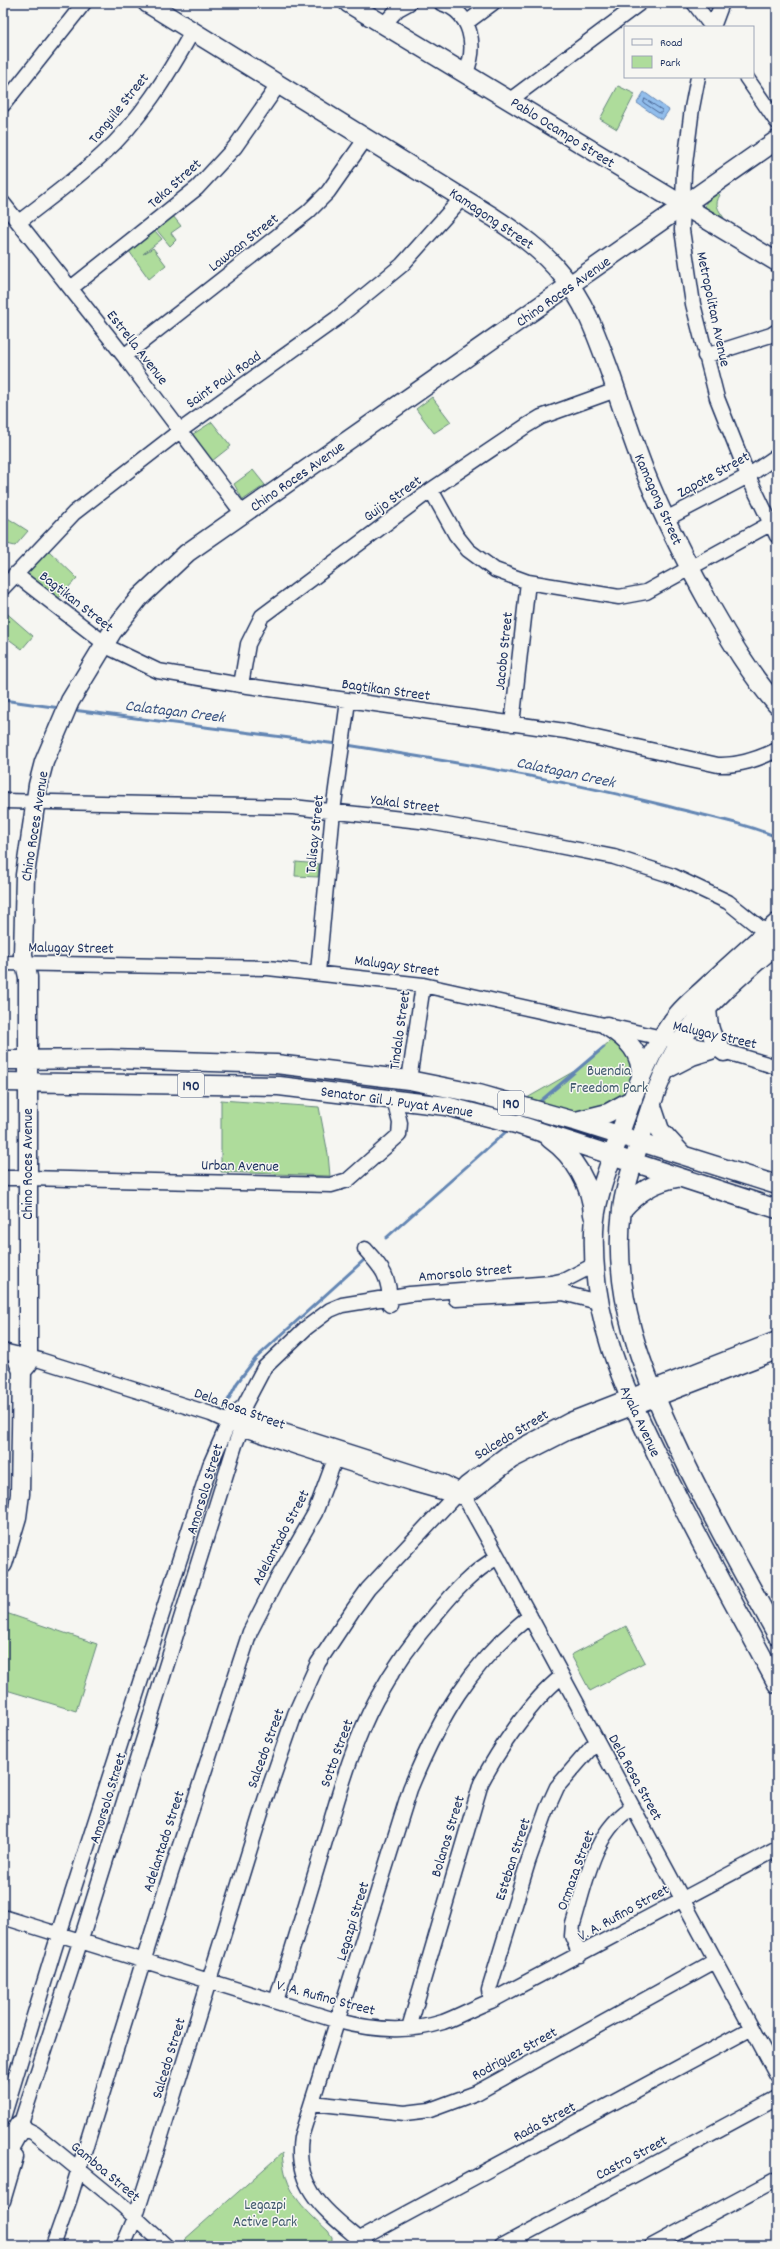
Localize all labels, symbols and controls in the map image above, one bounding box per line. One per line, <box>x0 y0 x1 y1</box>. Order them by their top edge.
legend <box>624 26 754 78</box>
text: Road <box>660 35 682 52</box>
text: Park <box>660 55 681 72</box>
street label: Tanguile Street <box>84 69 155 150</box>
street label: Pablo Ocampo Street <box>505 93 619 175</box>
street label: Teka Street <box>144 154 207 215</box>
street label: Kamagong Street <box>444 183 538 256</box>
street label: Lawaan Street <box>204 209 284 278</box>
street label: Metropolitan Avenue <box>689 250 735 369</box>
street label: Chino Roces Avenue <box>512 251 616 334</box>
street label: Estrella Avenue <box>100 306 173 391</box>
street label: Saint Paul Road <box>182 346 266 415</box>
street label: Chino Roces Avenue <box>246 436 350 519</box>
street label: Zapote Street <box>674 447 754 505</box>
street label: Kamagong Street <box>627 451 687 549</box>
street label: Guijo Street <box>359 471 427 528</box>
street label: Bagtikan Street <box>34 567 118 639</box>
street label: Jacobo Street <box>490 611 520 691</box>
street label: Bagtikan Street <box>340 674 432 708</box>
water label: Calatagan Creek <box>124 695 227 730</box>
water label: Calatagan Creek <box>514 752 618 795</box>
street label: Chino Roces Avenue <box>16 769 56 883</box>
street label: Yakal Street <box>369 790 441 820</box>
street label: Talisay Street <box>301 793 331 874</box>
street label: Malugay Street <box>28 937 114 961</box>
street label: Malugay Street <box>353 950 441 984</box>
street label: Tindalo Street <box>385 989 417 1071</box>
street label: Malugay Street <box>670 1016 759 1056</box>
park label: Buendia Freedom Park <box>570 1061 648 1100</box>
road number: 190 <box>178 1073 204 1097</box>
street label: Senator Gil J. Puyat Avenue <box>319 1081 475 1125</box>
road number: 190 <box>498 1091 524 1115</box>
street label: Chino Roces Avenue <box>18 1108 40 1220</box>
street label: Urban Avenue <box>201 1155 279 1179</box>
street label: Amorsolo Street <box>417 1259 513 1289</box>
street label: Dela Rosa Street <box>191 1383 288 1437</box>
street label: Ayala Avenue <box>613 1383 665 1461</box>
street label: Salcedo Street <box>471 1405 554 1467</box>
street label: Amorsolo Street <box>182 1441 230 1538</box>
street label: Adelantado Street <box>247 1486 316 1590</box>
street label: Salcedo Street <box>242 1705 292 1792</box>
street label: Sotto Street <box>315 1716 361 1791</box>
street label: Dela Rosa Street <box>601 1731 667 1826</box>
street label: Amorsolo Street <box>85 1750 133 1847</box>
street label: Adelantado Street <box>138 1788 192 1895</box>
street label: Bolanos Street <box>426 1793 472 1880</box>
street label: Esteban Street <box>490 1815 538 1904</box>
street label: Ormaza Street <box>552 1827 602 1914</box>
street label: Legazpi Street <box>331 1879 376 1964</box>
street label: V. A. Rufino Street <box>574 1879 674 1948</box>
street label: V. A. Rufino Street <box>274 1975 378 2023</box>
street label: Salcedo Street <box>147 2015 193 2102</box>
street label: Rodriguez Street <box>468 2022 562 2087</box>
street label: Rada Street <box>510 2097 581 2149</box>
street label: Castro Street <box>592 2130 672 2187</box>
street label: Gamboa Street <box>65 2137 145 2209</box>
park label: Legazpi Active Park <box>233 2195 297 2234</box>

